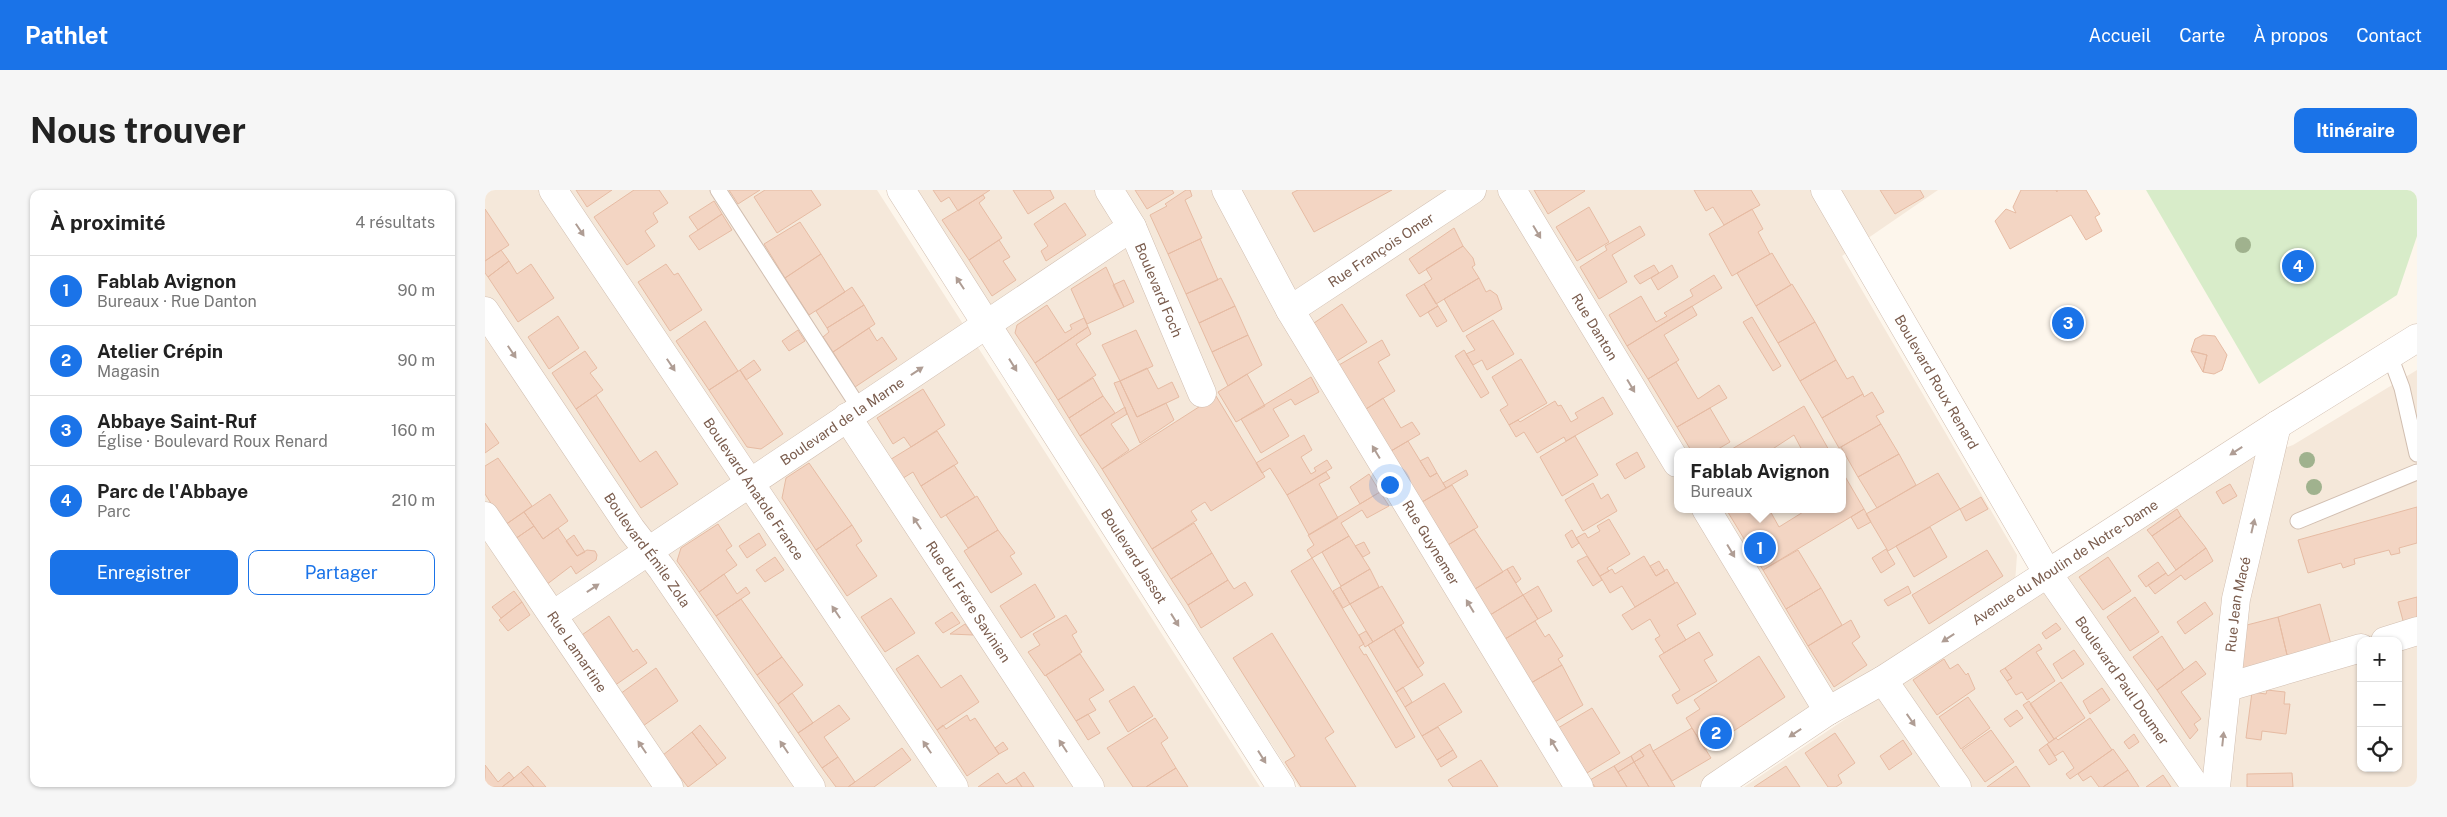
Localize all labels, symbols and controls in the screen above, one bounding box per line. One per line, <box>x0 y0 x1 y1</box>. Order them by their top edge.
text: Pathlet <box>25 21 108 49</box>
text: Accueil <box>2089 25 2151 46</box>
text: Carte <box>2179 25 2225 46</box>
text: À propos <box>2253 25 2328 46</box>
text: Contact <box>2356 25 2422 46</box>
button: Itinéraire <box>2294 108 2417 153</box>
text: Nous trouver <box>30 110 246 151</box>
street label: Rue François Omer <box>1325 209 1437 291</box>
text: À proximité <box>50 210 166 235</box>
text: 4 résultats <box>355 213 435 232</box>
one-way arrow <box>575 224 585 237</box>
one-way arrow <box>1533 225 1542 238</box>
street label: Boulevard Foch <box>1132 241 1186 340</box>
pin: 4 <box>2282 247 2314 285</box>
text: Fablab Avignon <box>97 270 236 292</box>
one-way arrow <box>955 276 965 290</box>
text: 1 <box>63 281 69 300</box>
text: 90 m <box>398 281 435 300</box>
street label: Rue Danton <box>1568 291 1621 363</box>
text: Bureaux · Rue Danton <box>97 292 257 311</box>
pin: 3 <box>2052 304 2084 342</box>
street label: Boulevard Roux Renard <box>1891 312 1982 452</box>
text: Atelier Crépin <box>97 340 223 362</box>
one-way arrow <box>507 345 517 358</box>
text: 2 <box>61 351 71 370</box>
text: 90 m <box>398 351 435 370</box>
one-way arrow <box>1008 358 1017 372</box>
one-way arrow <box>666 359 675 372</box>
text: Magasin <box>97 362 160 381</box>
one-way arrow <box>910 366 924 376</box>
street label: Boulevard de la Marne <box>777 374 907 468</box>
one-way arrow <box>1626 379 1635 392</box>
text: Abbaye Saint-Ruf <box>97 410 257 432</box>
street label: Boulevard Anatole France <box>700 415 807 563</box>
text: 3 <box>61 421 71 440</box>
text: 160 m <box>391 421 435 440</box>
text: Église · Boulevard Roux Renard <box>97 432 328 451</box>
one-way arrow <box>1372 446 1381 459</box>
one-way arrow <box>2230 447 2243 456</box>
popup <box>1674 448 1846 513</box>
text: Fablab Avignon <box>1690 460 1830 482</box>
your location <box>1377 472 1403 498</box>
text: Parc de l'Abbaye <box>97 480 248 502</box>
text: Bureaux <box>1690 482 1753 501</box>
street label: Boulevard Émile Zola <box>601 490 694 610</box>
text: 4 <box>61 491 71 510</box>
text: 210 m <box>391 491 435 510</box>
street label: Avenue du Moulin de Notre-Dame <box>1969 496 2161 628</box>
street label: Rue Guynemer <box>1399 497 1463 588</box>
text: Parc <box>97 502 131 521</box>
street label: Boulevard Jassot <box>1098 506 1170 607</box>
one-way arrow <box>912 516 921 529</box>
one-way arrow <box>2249 519 2257 534</box>
pin: 1 <box>1744 529 1776 567</box>
street label: Rue du Frére Savinien <box>923 538 1014 665</box>
one-way arrow <box>1726 544 1736 557</box>
button: Enregistrer <box>50 550 238 595</box>
button: Partager <box>248 550 435 595</box>
street label: Rue Jean Macé <box>2222 555 2254 653</box>
one-way arrow <box>586 583 600 593</box>
one-way arrow <box>1465 600 1474 613</box>
one-way arrow <box>831 605 841 618</box>
street label: Rue Lamartine <box>544 608 610 695</box>
street label: Boulevard Paul Doumer <box>2072 613 2172 748</box>
one-way arrow <box>1170 614 1180 627</box>
one-way arrow <box>1941 634 1954 643</box>
map controls <box>2357 637 2402 772</box>
button: + <box>2357 637 2402 682</box>
button: − <box>2357 682 2402 727</box>
one-way arrow <box>1906 713 1916 727</box>
pin: 2 <box>1700 714 1732 752</box>
button: locate <box>2357 727 2402 772</box>
one-way arrow <box>1788 728 1802 738</box>
one-way arrow <box>2219 730 2227 746</box>
one-way arrow <box>1550 739 1559 752</box>
one-way arrow <box>637 740 647 753</box>
one-way arrow <box>779 740 789 754</box>
one-way arrow <box>922 740 931 753</box>
one-way arrow <box>1059 740 1068 753</box>
one-way arrow <box>1258 751 1267 764</box>

